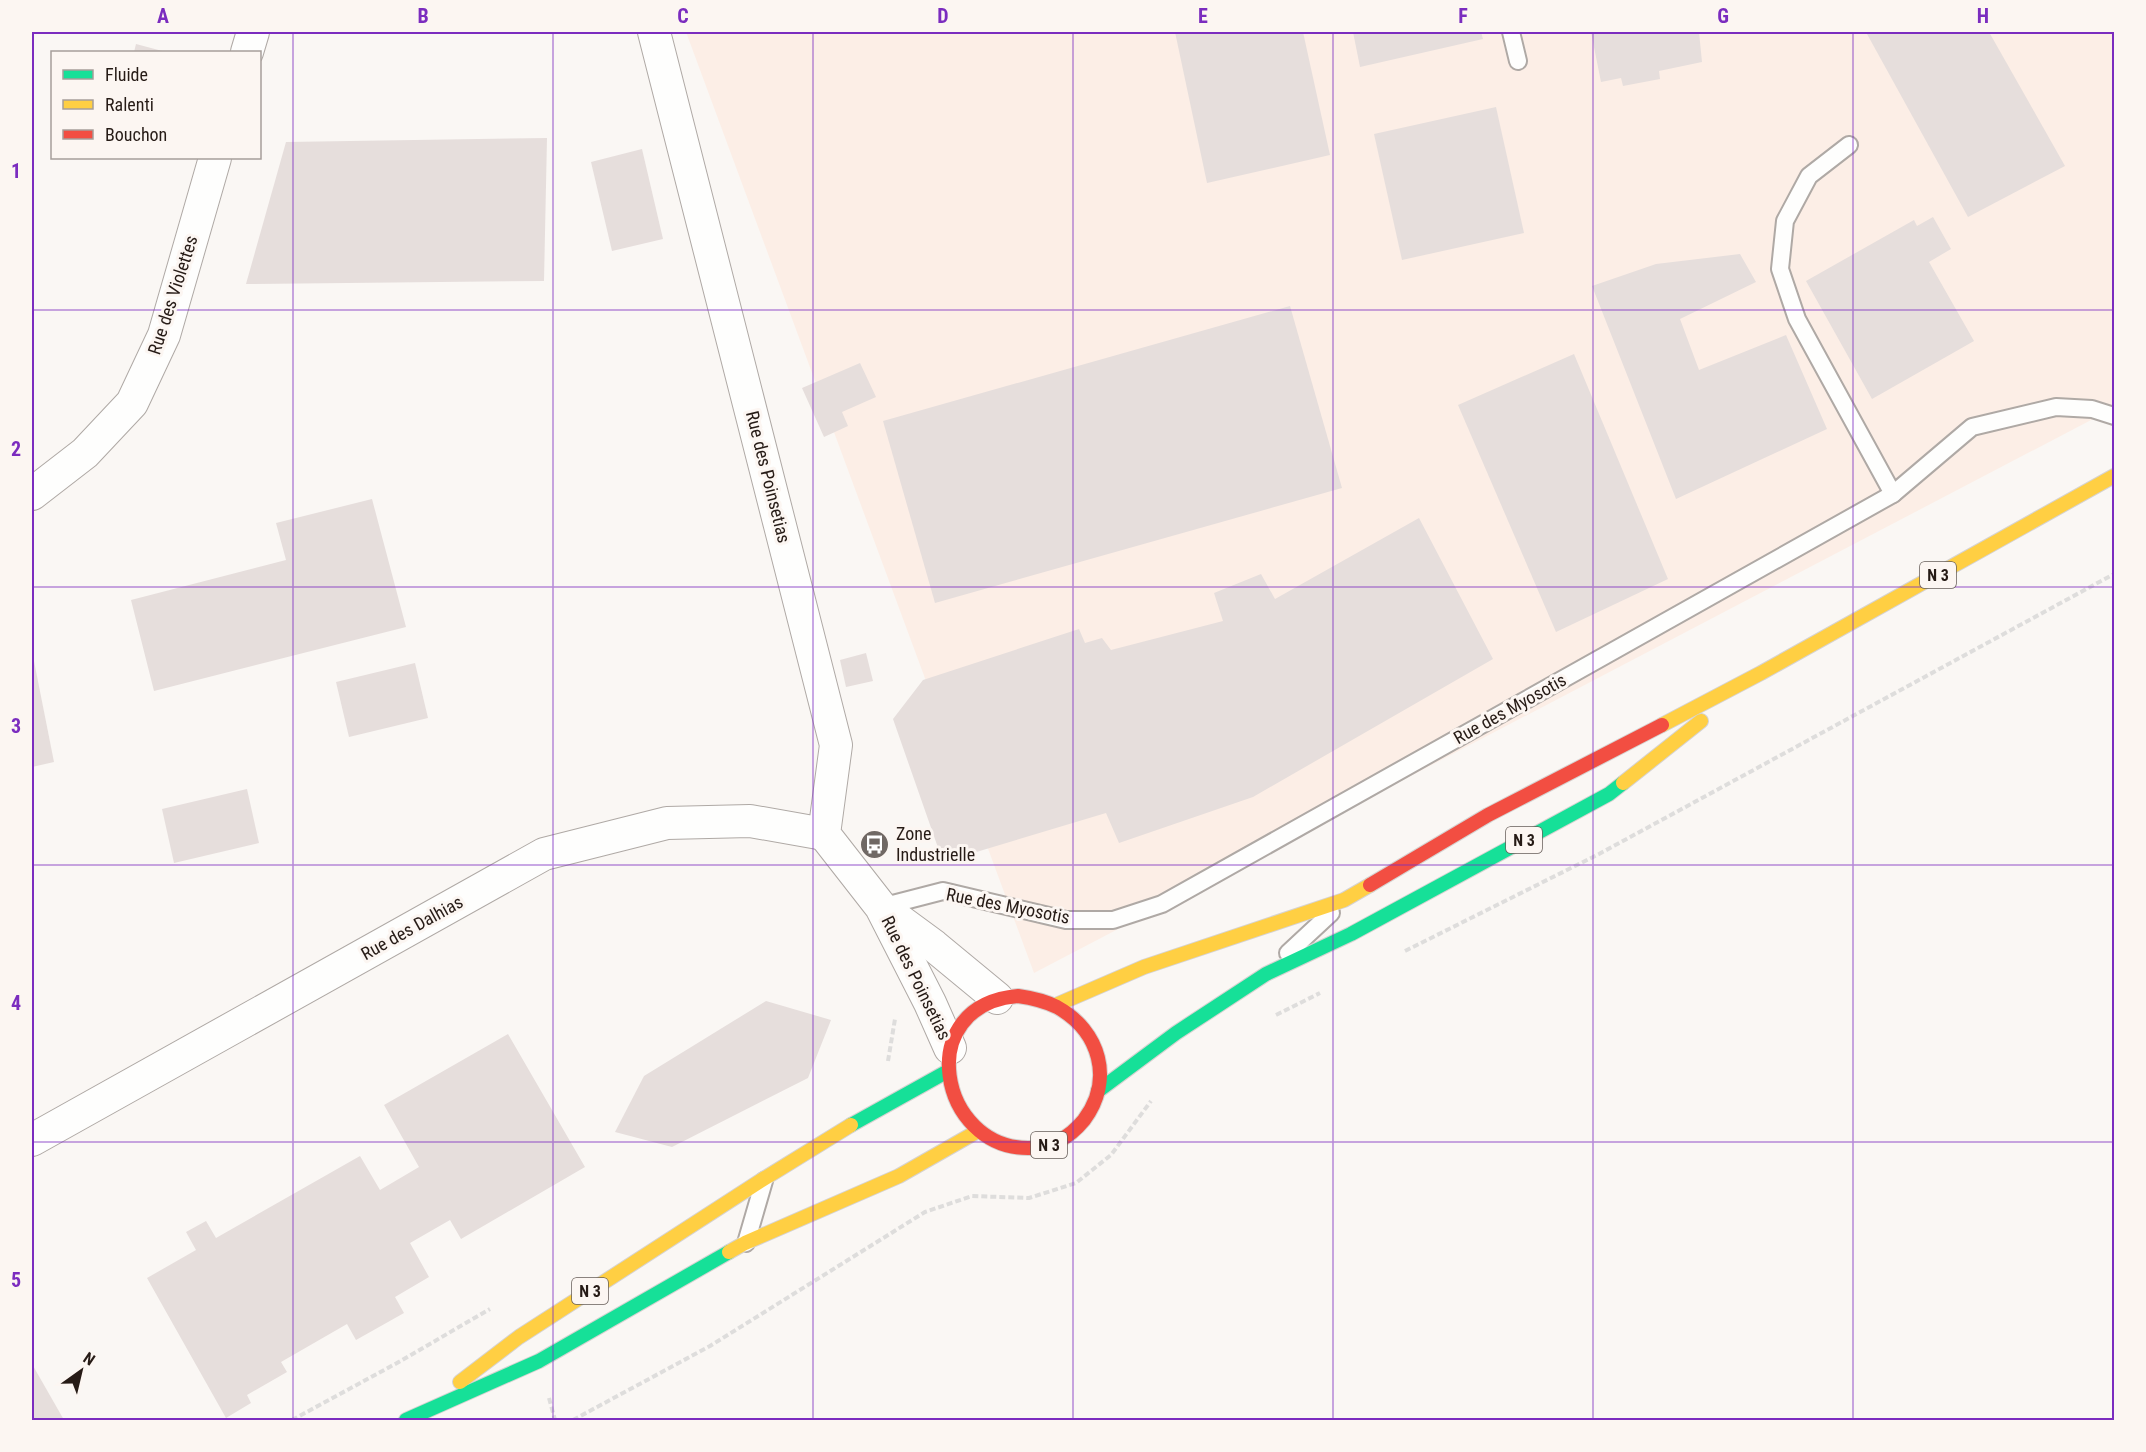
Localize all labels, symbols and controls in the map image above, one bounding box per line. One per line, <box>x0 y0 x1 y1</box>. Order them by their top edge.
text: A <box>157 4 169 28</box>
text: B <box>417 4 429 28</box>
text: C <box>677 4 689 28</box>
text: D <box>937 4 949 28</box>
text: E <box>1198 4 1208 28</box>
text: F <box>1458 4 1468 28</box>
text: G <box>1717 4 1729 28</box>
text: H <box>1977 4 1989 28</box>
legend <box>51 51 261 159</box>
text: Fluide <box>105 64 148 85</box>
text: Ralenti <box>105 94 154 115</box>
text: Bouchon <box>105 124 167 145</box>
text: 1 <box>11 159 21 183</box>
street label: Rue des Violettes <box>143 233 202 357</box>
street label: Rue des Poinsetias <box>742 409 795 545</box>
text: 2 <box>11 437 21 461</box>
road number: N 3 <box>1920 562 1956 588</box>
street label: Rue des Myosotis <box>1450 669 1570 748</box>
text: 3 <box>11 714 21 738</box>
place label: Zone Industrielle <box>896 823 975 865</box>
road number: N 3 <box>1506 827 1542 853</box>
bus stop icon: Zone Industrielle <box>859 828 891 860</box>
street label: Rue des Myosotis <box>945 883 1072 928</box>
street label: Rue des Dalhias <box>357 891 466 964</box>
street label: Rue des Poinsetias <box>877 912 956 1043</box>
text: 4 <box>11 991 21 1015</box>
road number: N 3 <box>1031 1132 1067 1158</box>
text: 5 <box>11 1268 21 1292</box>
road number: N 3 <box>572 1278 608 1304</box>
north arrow <box>51 1341 111 1401</box>
text: N <box>80 1348 98 1370</box>

